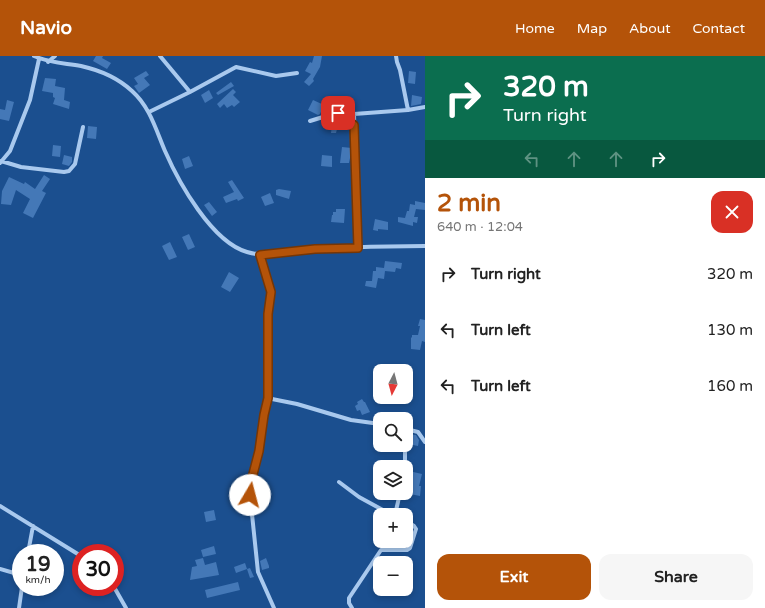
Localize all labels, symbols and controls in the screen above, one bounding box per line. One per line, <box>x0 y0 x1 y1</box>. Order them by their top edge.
text: Navio <box>20 17 72 39</box>
text: Home <box>515 20 555 37</box>
text: Map <box>577 20 607 37</box>
text: About <box>629 20 671 37</box>
text: Contact <box>693 20 745 37</box>
text: 320 m <box>503 70 589 104</box>
icon: right <box>437 72 489 124</box>
pin <box>321 96 355 130</box>
icon: arrive <box>327 102 349 124</box>
text: Turn right <box>503 104 587 126</box>
icon: left <box>521 148 543 170</box>
icon: ahead <box>563 148 585 170</box>
icon: ahead <box>605 148 627 170</box>
icon: right <box>647 148 669 170</box>
text: 2 min <box>437 189 501 218</box>
button: close <box>711 191 753 233</box>
text: 640 m · 12:04 <box>437 219 523 235</box>
icon: right <box>437 263 459 285</box>
text: Turn right <box>471 265 541 283</box>
text: 320 m <box>707 265 753 283</box>
icon: left <box>437 319 459 341</box>
text: Turn left <box>471 321 531 339</box>
text: 130 m <box>707 321 753 339</box>
north arrow <box>373 364 413 404</box>
map controls <box>373 364 413 596</box>
icon: left <box>437 375 459 397</box>
text: Turn left <box>471 377 531 395</box>
text: 160 m <box>707 377 753 395</box>
button: search <box>373 412 413 452</box>
button: layers <box>373 460 413 500</box>
position arrow <box>229 474 271 516</box>
button: + <box>373 508 413 548</box>
speed limit sign: 30 <box>72 544 124 596</box>
text: 19 <box>25 553 51 577</box>
button: Exit <box>437 554 591 600</box>
button: Share <box>599 554 753 600</box>
button: − <box>373 556 413 596</box>
text: km/h <box>25 574 51 586</box>

